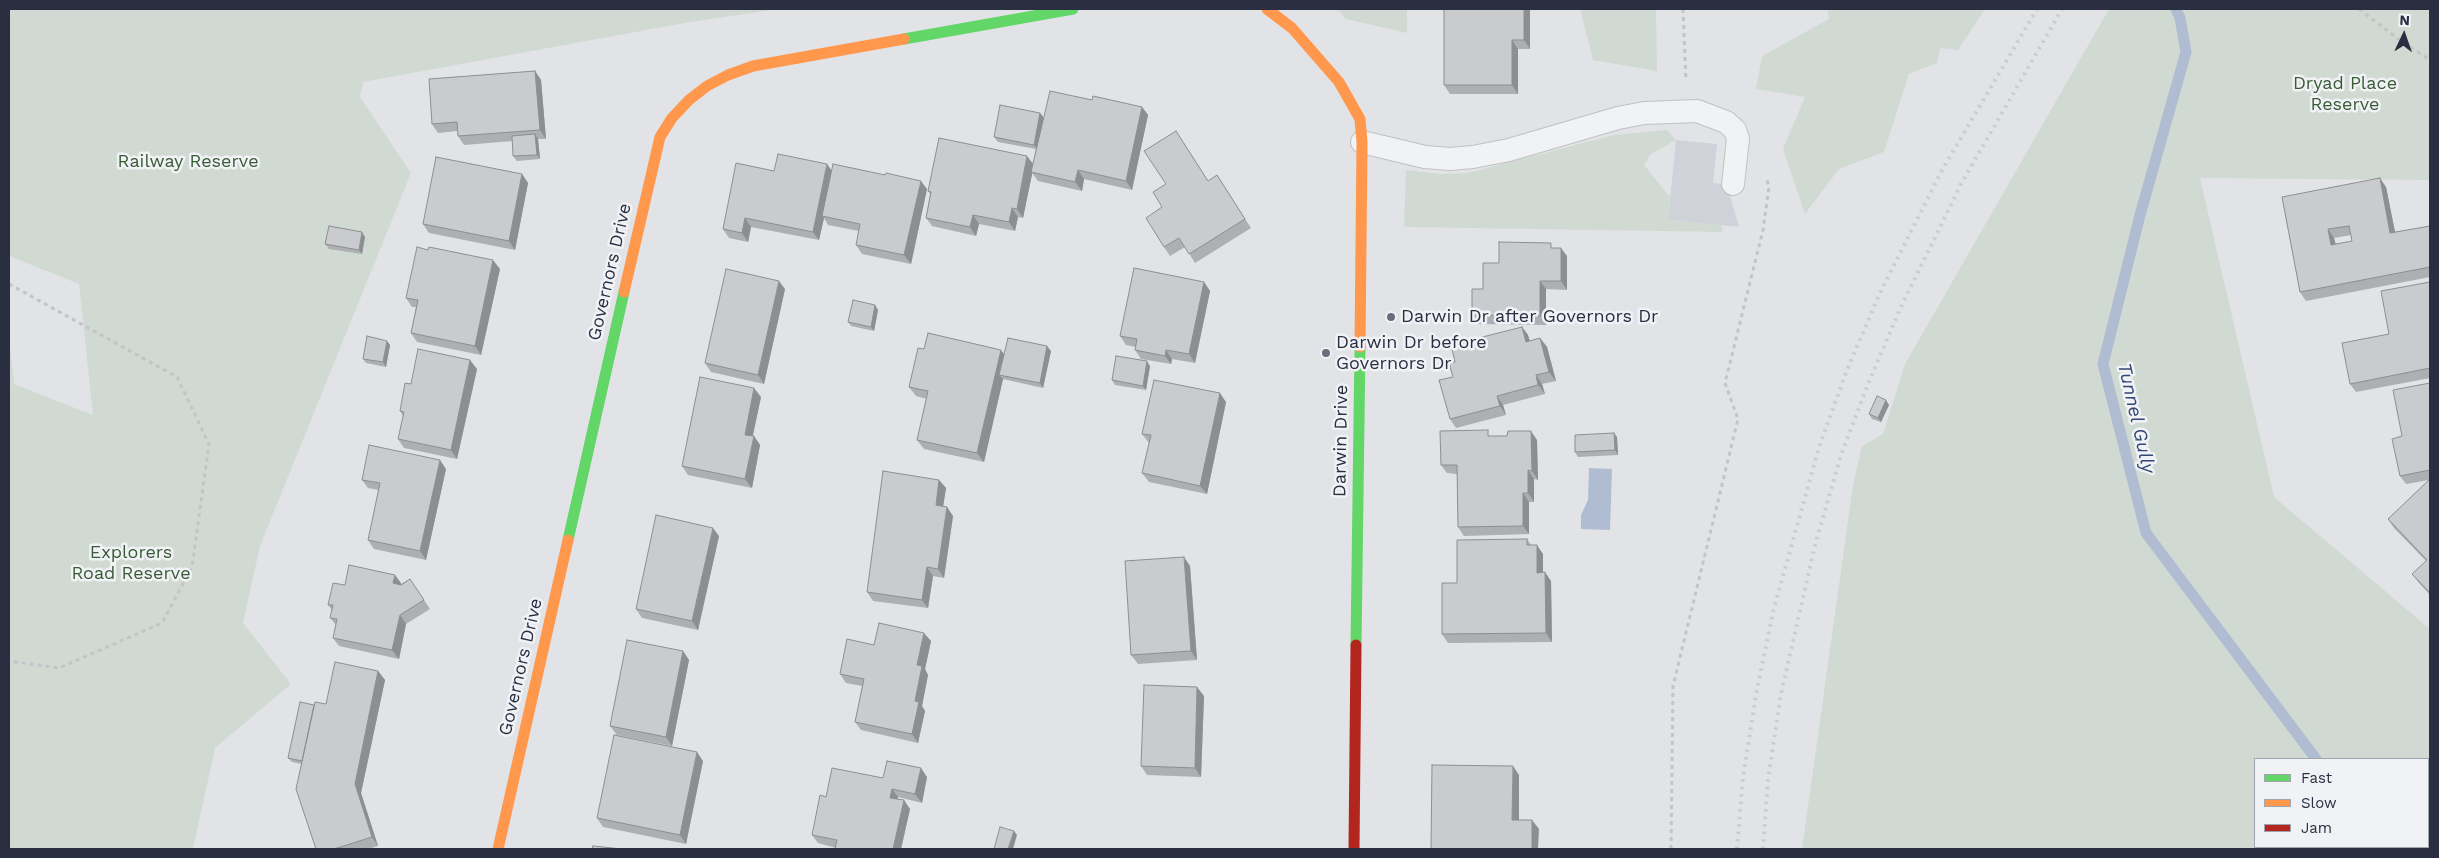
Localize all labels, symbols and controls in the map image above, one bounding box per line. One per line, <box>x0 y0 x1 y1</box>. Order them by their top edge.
north arrow <box>2379 10 2429 60</box>
text: N <box>2399 12 2410 28</box>
park label: Dryad Place Reserve <box>2293 73 2397 116</box>
park label: Railway Reserve <box>117 151 259 173</box>
street label: Governors Drive <box>584 201 636 343</box>
place label: Darwin Dr after Governors Dr <box>1401 306 1658 328</box>
marker: Darwin Dr after Governors Dr <box>1385 311 1397 323</box>
place label: Darwin Dr before Governors Dr <box>1336 332 1487 374</box>
marker: Darwin Dr before Governors Dr <box>1320 347 1332 359</box>
water label: Tunnel Gully <box>2112 361 2160 475</box>
street label: Darwin Drive <box>1329 385 1353 497</box>
park label: Explorers Road Reserve <box>71 542 191 584</box>
street label: Governors Drive <box>495 596 547 738</box>
legend <box>2254 758 2429 848</box>
text: Fast <box>2301 769 2332 787</box>
text: Slow <box>2301 794 2337 812</box>
text: Jam <box>2301 819 2332 837</box>

